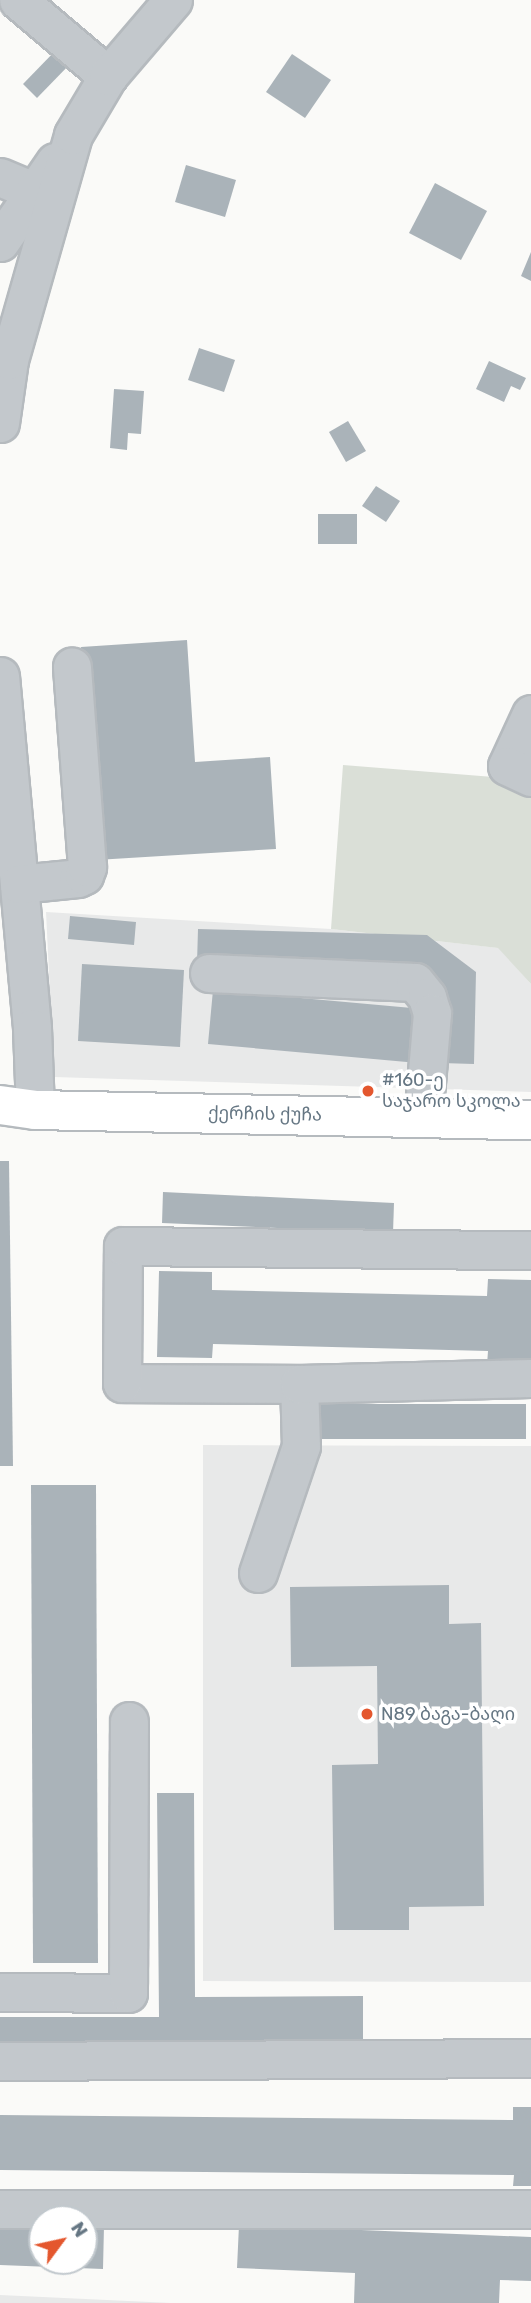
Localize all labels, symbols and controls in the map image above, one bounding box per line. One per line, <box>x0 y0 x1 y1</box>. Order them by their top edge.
place label: #160-ე საჯარო სკოლა <box>382 1070 521 1112</box>
marker: #160-ე საჯარო სკოლა <box>360 1083 376 1099</box>
street label: ქერჩის ქუჩა <box>208 1102 322 1126</box>
place label: N89 ბაგა-ბაღი <box>381 1703 515 1725</box>
marker: N89 ბაგა-ბაღი <box>359 1706 375 1722</box>
north arrow <box>28 2205 98 2275</box>
text: N <box>66 2217 93 2241</box>

